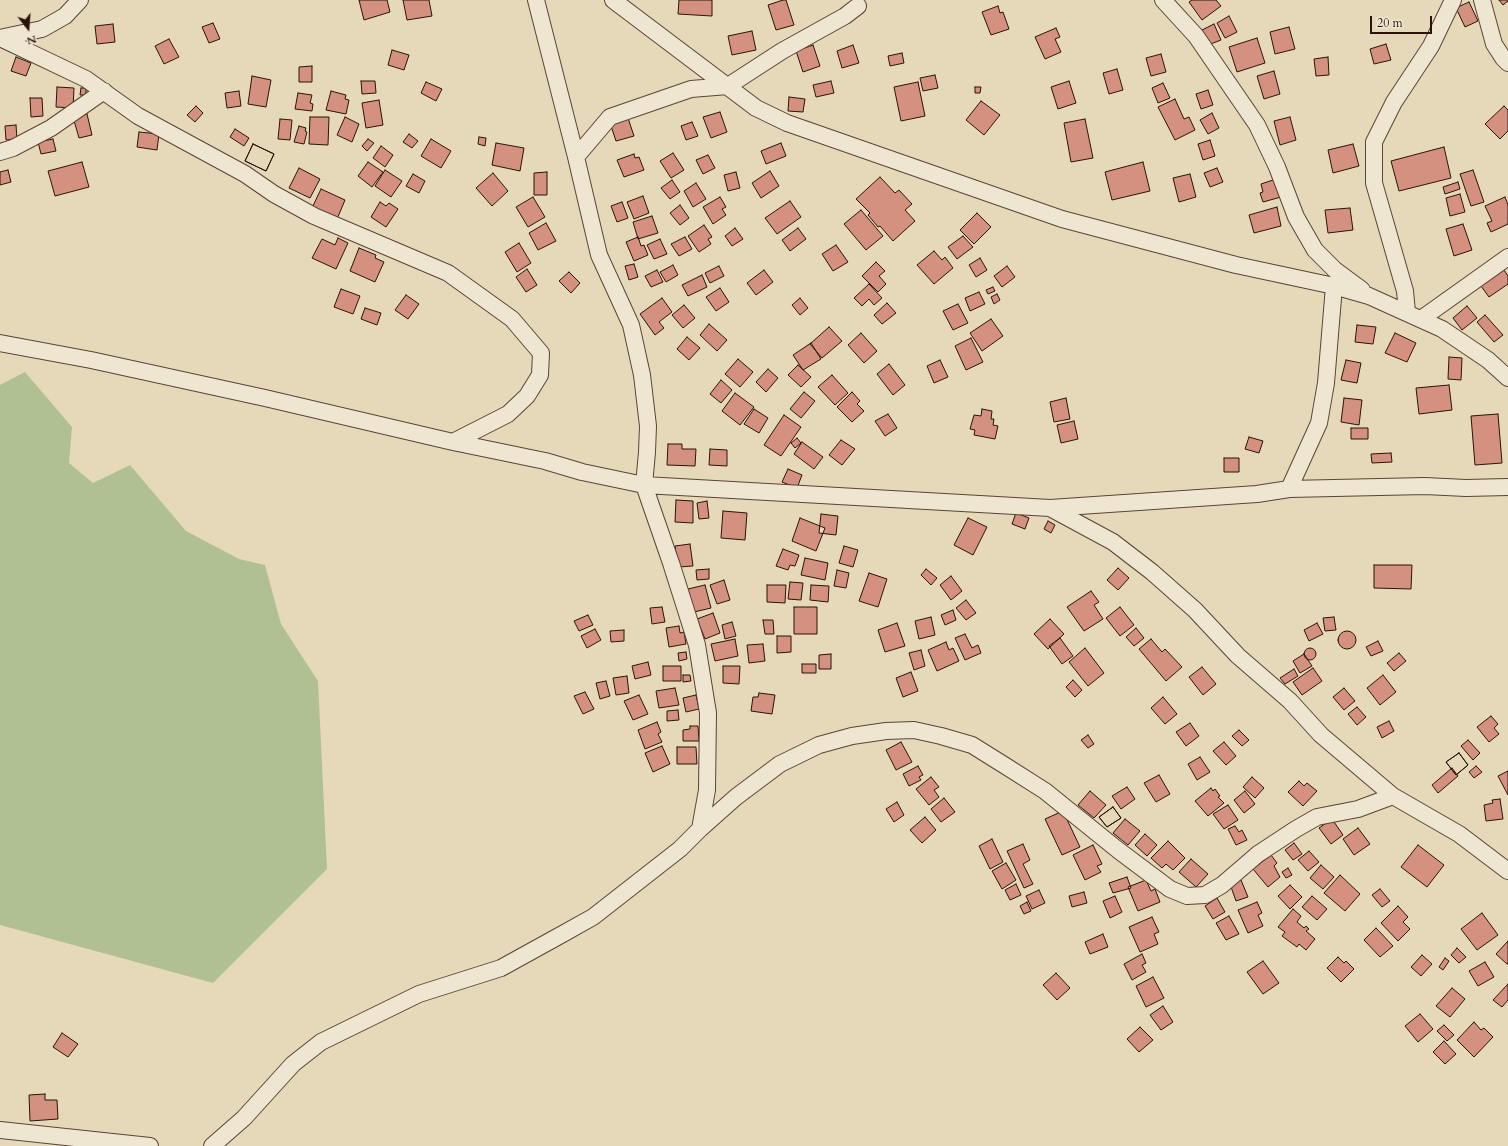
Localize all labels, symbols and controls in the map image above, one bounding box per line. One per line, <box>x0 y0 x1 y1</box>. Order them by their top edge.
north arrow <box>8 8 48 48</box>
scale bar <box>1372 8 1434 34</box>
text: 20 m <box>1377 15 1403 31</box>
text: N <box>25 31 38 49</box>

